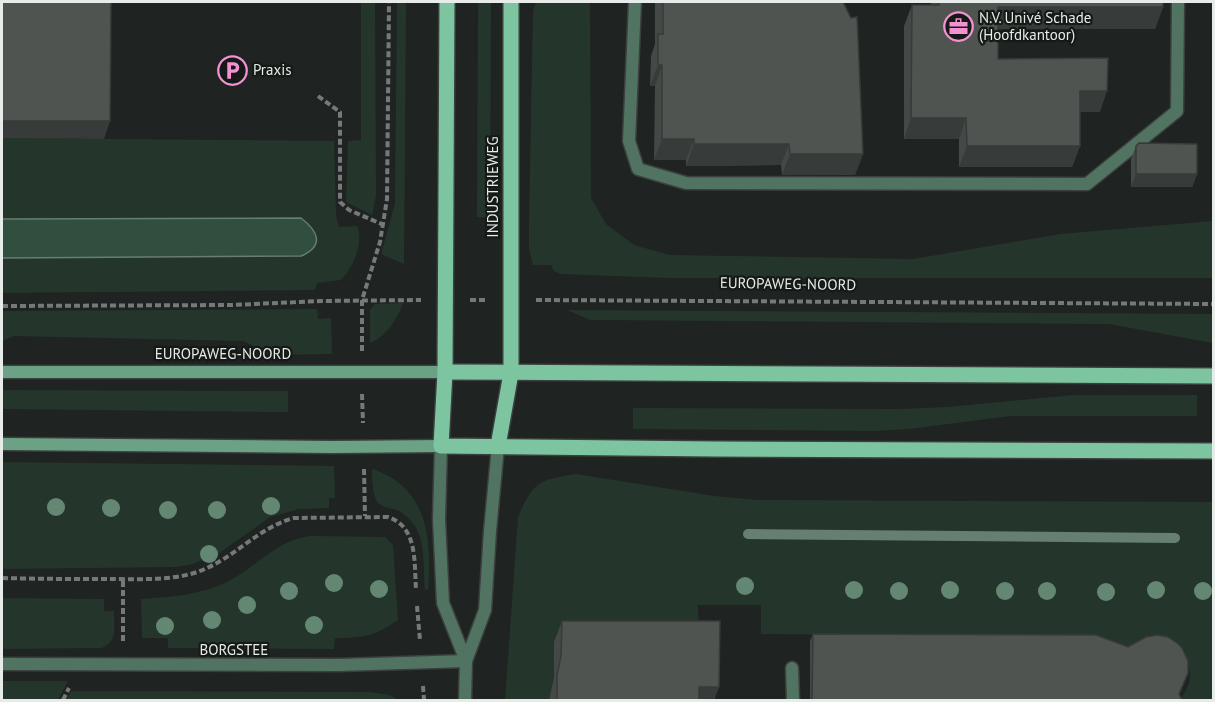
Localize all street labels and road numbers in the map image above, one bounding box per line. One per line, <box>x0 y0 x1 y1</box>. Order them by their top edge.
street label: INDUSTRIEWEG <box>483 136 502 238</box>
street label: EUROPAWEG-NOORD <box>720 273 856 294</box>
street label: EUROPAWEG-NOORD <box>155 344 291 363</box>
street label: BORGSTEE <box>200 640 268 659</box>

